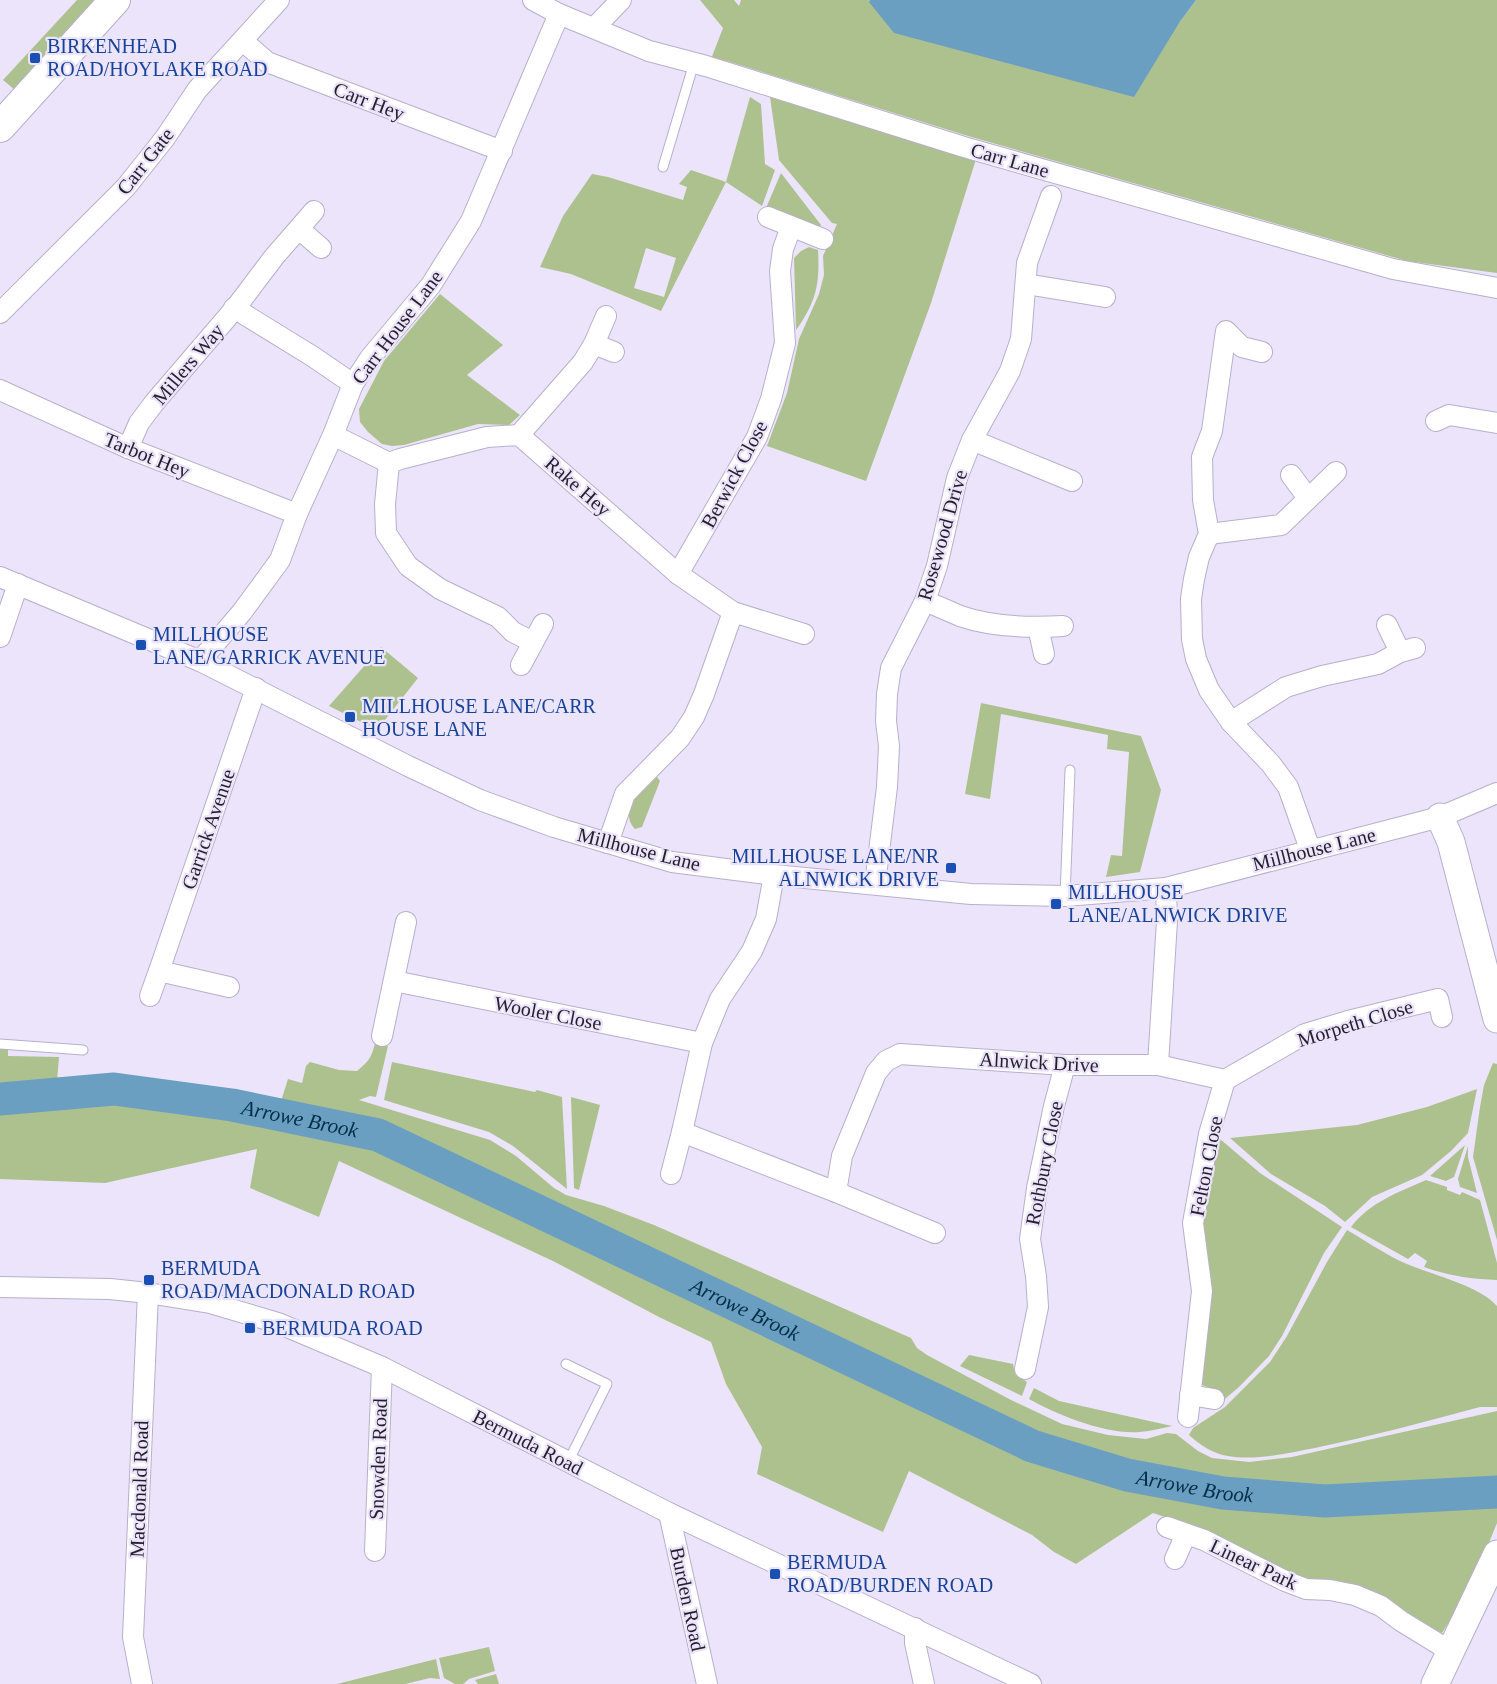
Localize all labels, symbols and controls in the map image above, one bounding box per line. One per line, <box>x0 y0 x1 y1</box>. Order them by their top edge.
place label: BIRKENHEAD ROAD/HOYLAKE ROAD <box>47 35 268 80</box>
marker: BIRKENHEAD ROAD/HOYLAKE ROAD <box>28 51 42 65</box>
street label: Carr Hey <box>330 77 407 125</box>
street label: Carr Gate <box>112 123 178 199</box>
street label: Carr Lane <box>968 138 1052 182</box>
street label: Carr House Lane <box>347 266 447 388</box>
street label: Millers Way <box>148 319 229 409</box>
street label: Berwick Close <box>697 416 772 531</box>
street label: Tarbot Hey <box>101 428 193 483</box>
street label: Rake Hey <box>540 452 615 521</box>
street label: Rosewood Drive <box>913 467 971 603</box>
place label: MILLHOUSE LANE/GARRICK AVENUE <box>153 623 385 668</box>
marker: MILLHOUSE LANE/GARRICK AVENUE <box>134 638 148 652</box>
place label: MILLHOUSE LANE/CARR HOUSE LANE <box>362 695 597 740</box>
marker: MILLHOUSE LANE/CARR HOUSE LANE <box>343 710 357 724</box>
street label: Garrick Avenue <box>177 766 239 892</box>
street label: Millhouse Lane <box>575 823 703 875</box>
street label: Millhouse Lane <box>1250 823 1378 875</box>
place label: MILLHOUSE LANE/NR ALNWICK DRIVE <box>732 845 940 890</box>
marker: MILLHOUSE LANE/NR ALNWICK DRIVE <box>944 861 958 875</box>
place label: MILLHOUSE LANE/ALNWICK DRIVE <box>1068 881 1287 926</box>
marker: MILLHOUSE LANE/ALNWICK DRIVE <box>1049 897 1063 911</box>
street label: Wooler Close <box>492 992 604 1034</box>
street label: Morpeth Close <box>1295 995 1416 1052</box>
street label: Alnwick Drive <box>979 1048 1099 1076</box>
water label: Arrowe Brook <box>238 1095 361 1143</box>
street label: Rothbury Close <box>1021 1099 1068 1227</box>
street label: Felton Close <box>1186 1114 1227 1218</box>
place label: BERMUDA ROAD/MACDONALD ROAD <box>161 1257 415 1302</box>
water label: Arrowe Brook <box>685 1272 804 1346</box>
marker: BERMUDA ROAD/MACDONALD ROAD <box>142 1273 156 1287</box>
place label: BERMUDA ROAD <box>262 1317 423 1339</box>
marker: BERMUDA ROAD <box>243 1321 257 1335</box>
street label: Snowden Road <box>365 1398 391 1520</box>
street label: Bermuda Road <box>469 1405 587 1479</box>
street label: Macdonald Road <box>126 1420 152 1558</box>
water label: Arrowe Brook <box>1133 1465 1255 1507</box>
street label: Linear Park <box>1207 1534 1301 1594</box>
street label: Burden Road <box>666 1545 710 1653</box>
place label: BERMUDA ROAD/BURDEN ROAD <box>787 1551 993 1596</box>
marker: BERMUDA ROAD/BURDEN ROAD <box>768 1567 782 1581</box>

